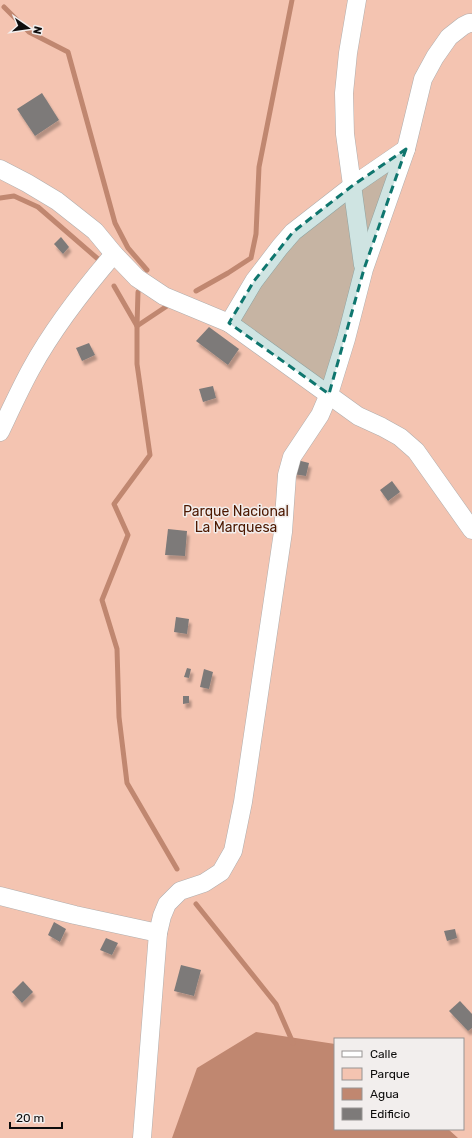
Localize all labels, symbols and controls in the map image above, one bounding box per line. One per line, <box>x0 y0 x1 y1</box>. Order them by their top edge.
north arrow <box>8 8 48 48</box>
text: N <box>30 25 44 36</box>
park label: Parque Nacional La Marquesa <box>183 503 289 536</box>
legend <box>334 1038 464 1130</box>
text: Calle <box>370 1047 397 1061</box>
text: Parque <box>370 1067 410 1081</box>
text: Agua <box>370 1087 399 1101</box>
scale bar <box>10 1104 62 1130</box>
text: Edificio <box>370 1107 410 1121</box>
text: 20 m <box>16 1111 44 1125</box>

